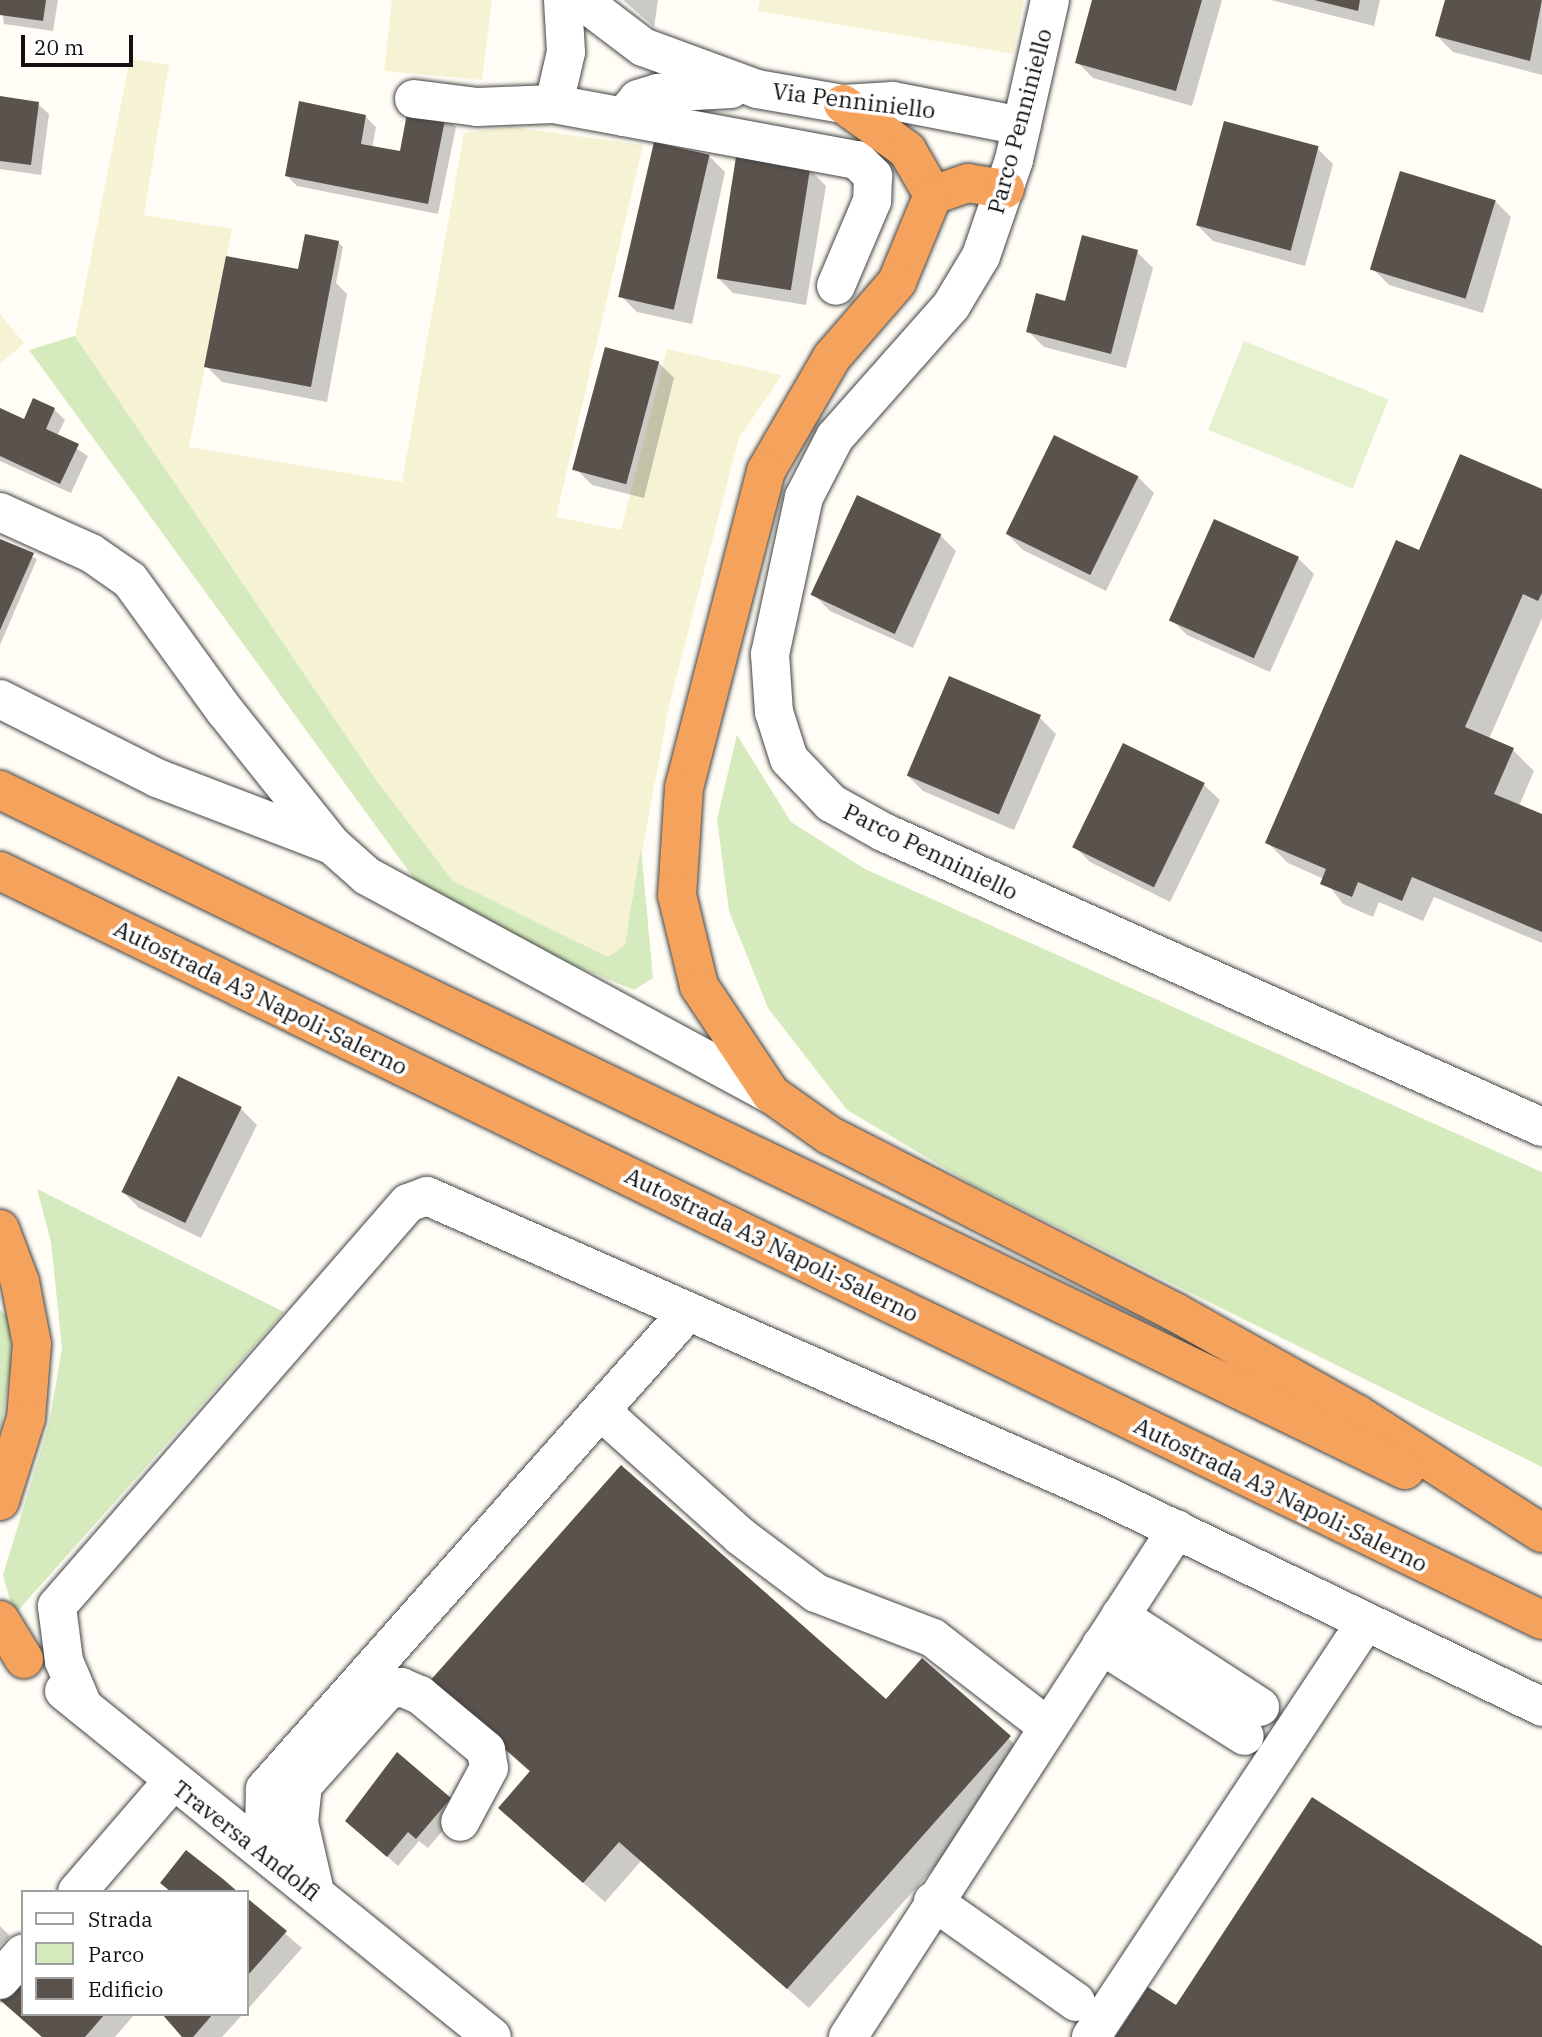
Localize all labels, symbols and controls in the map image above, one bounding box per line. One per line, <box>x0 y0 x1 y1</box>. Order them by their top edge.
scale bar <box>24 21 136 65</box>
street label: Parco Penniniello <box>981 25 1057 217</box>
text: 20 m <box>34 33 84 61</box>
street label: Via Penniniello <box>771 76 937 124</box>
street label: Parco Penniniello <box>839 797 1023 905</box>
street label: Autostrada A3 Napoli-Salerno <box>110 914 412 1080</box>
street label: Autostrada A3 Napoli-Salerno <box>621 1161 923 1327</box>
street label: Autostrada A3 Napoli-Salerno <box>1130 1411 1432 1577</box>
street label: Traversa Andolfi <box>168 1774 326 1906</box>
legend <box>21 1890 248 2016</box>
text: Strada <box>88 1905 153 1933</box>
text: Parco <box>88 1940 144 1968</box>
text: Edificio <box>88 1975 163 2003</box>

